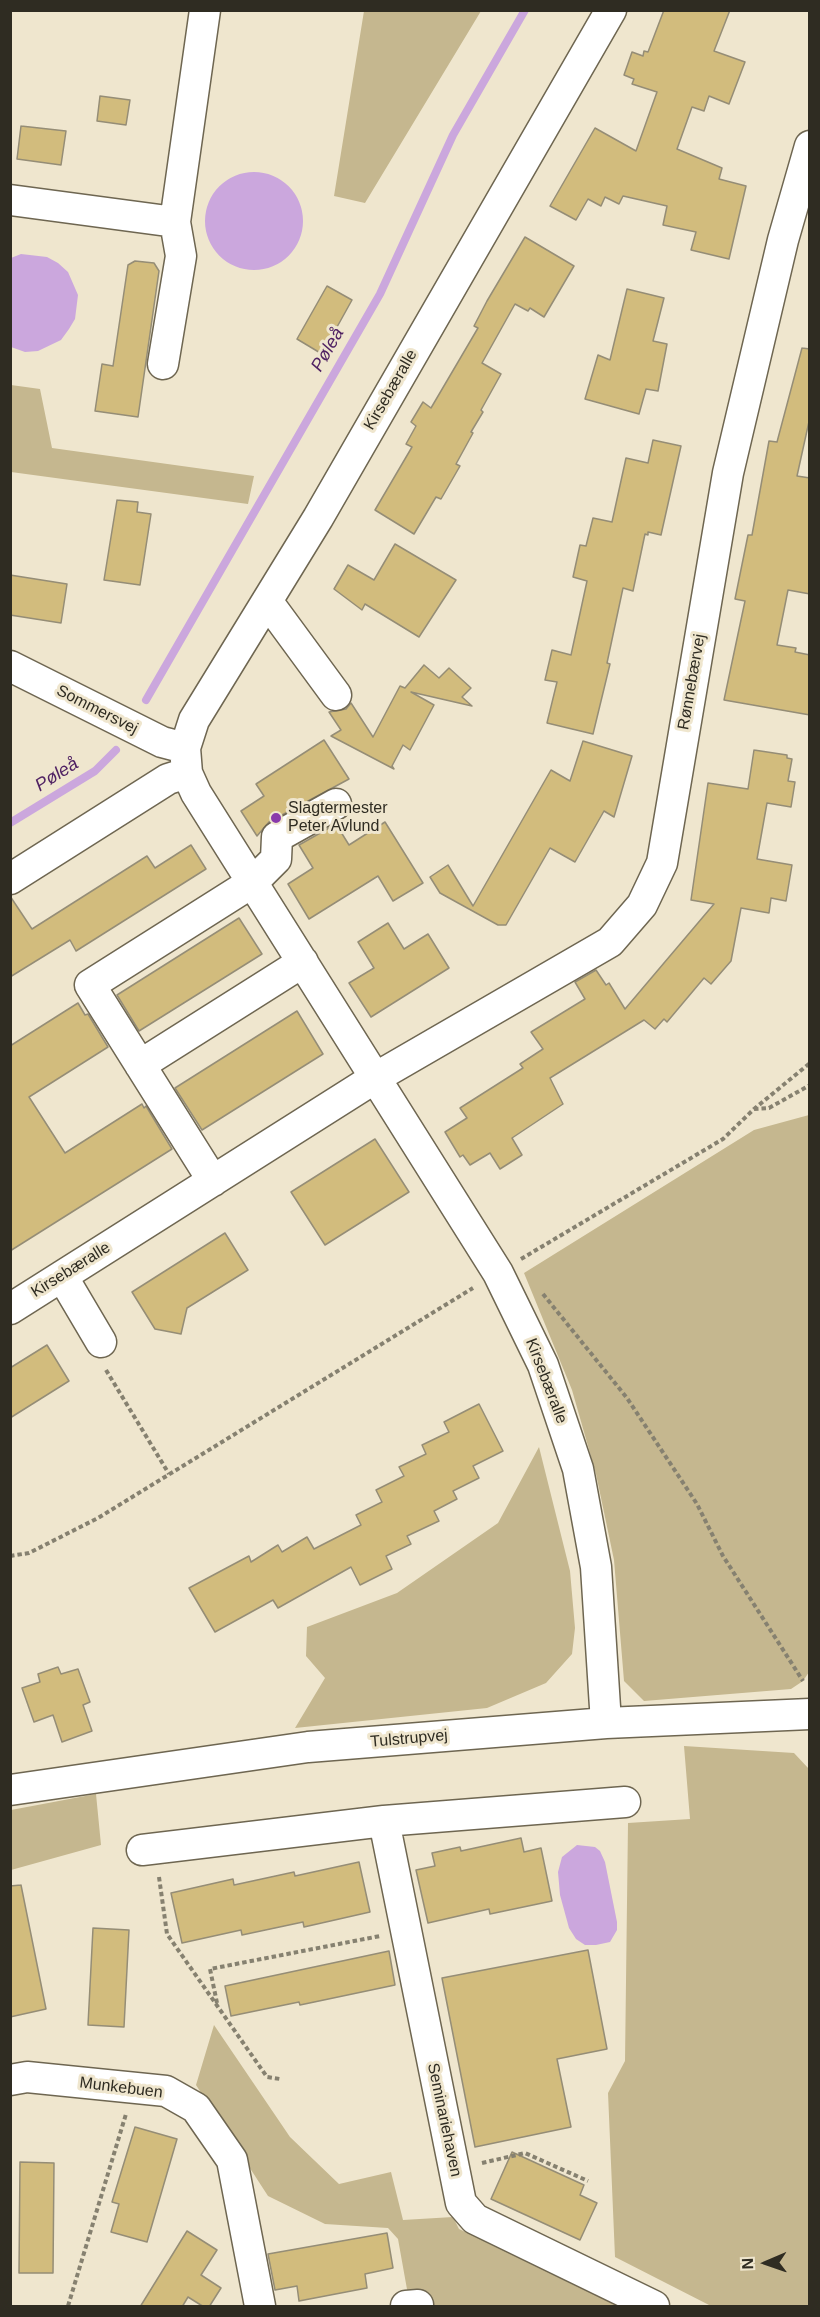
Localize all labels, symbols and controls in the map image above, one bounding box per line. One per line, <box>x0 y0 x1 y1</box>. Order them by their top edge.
water label: Pøleå <box>307 324 349 376</box>
street label: Kirsebæralle <box>360 346 422 434</box>
street label: Rønnebærvej <box>674 633 710 731</box>
street label: Sommersvej <box>53 681 141 739</box>
water label: Pøleå <box>31 753 83 797</box>
place label: Slagtermester Peter Avlund <box>288 799 388 837</box>
marker: Slagtermester Peter Avlund <box>269 811 283 825</box>
street label: Kirsebæralle <box>28 1238 114 1302</box>
street label: Kirsebæralle <box>521 1336 571 1426</box>
street label: Tulstrupvej <box>369 1726 449 1752</box>
street label: Seminariehaven <box>423 2061 465 2179</box>
street label: Munkebuen <box>78 2073 164 2103</box>
north arrow <box>736 2233 796 2293</box>
text: N <box>739 2258 756 2270</box>

